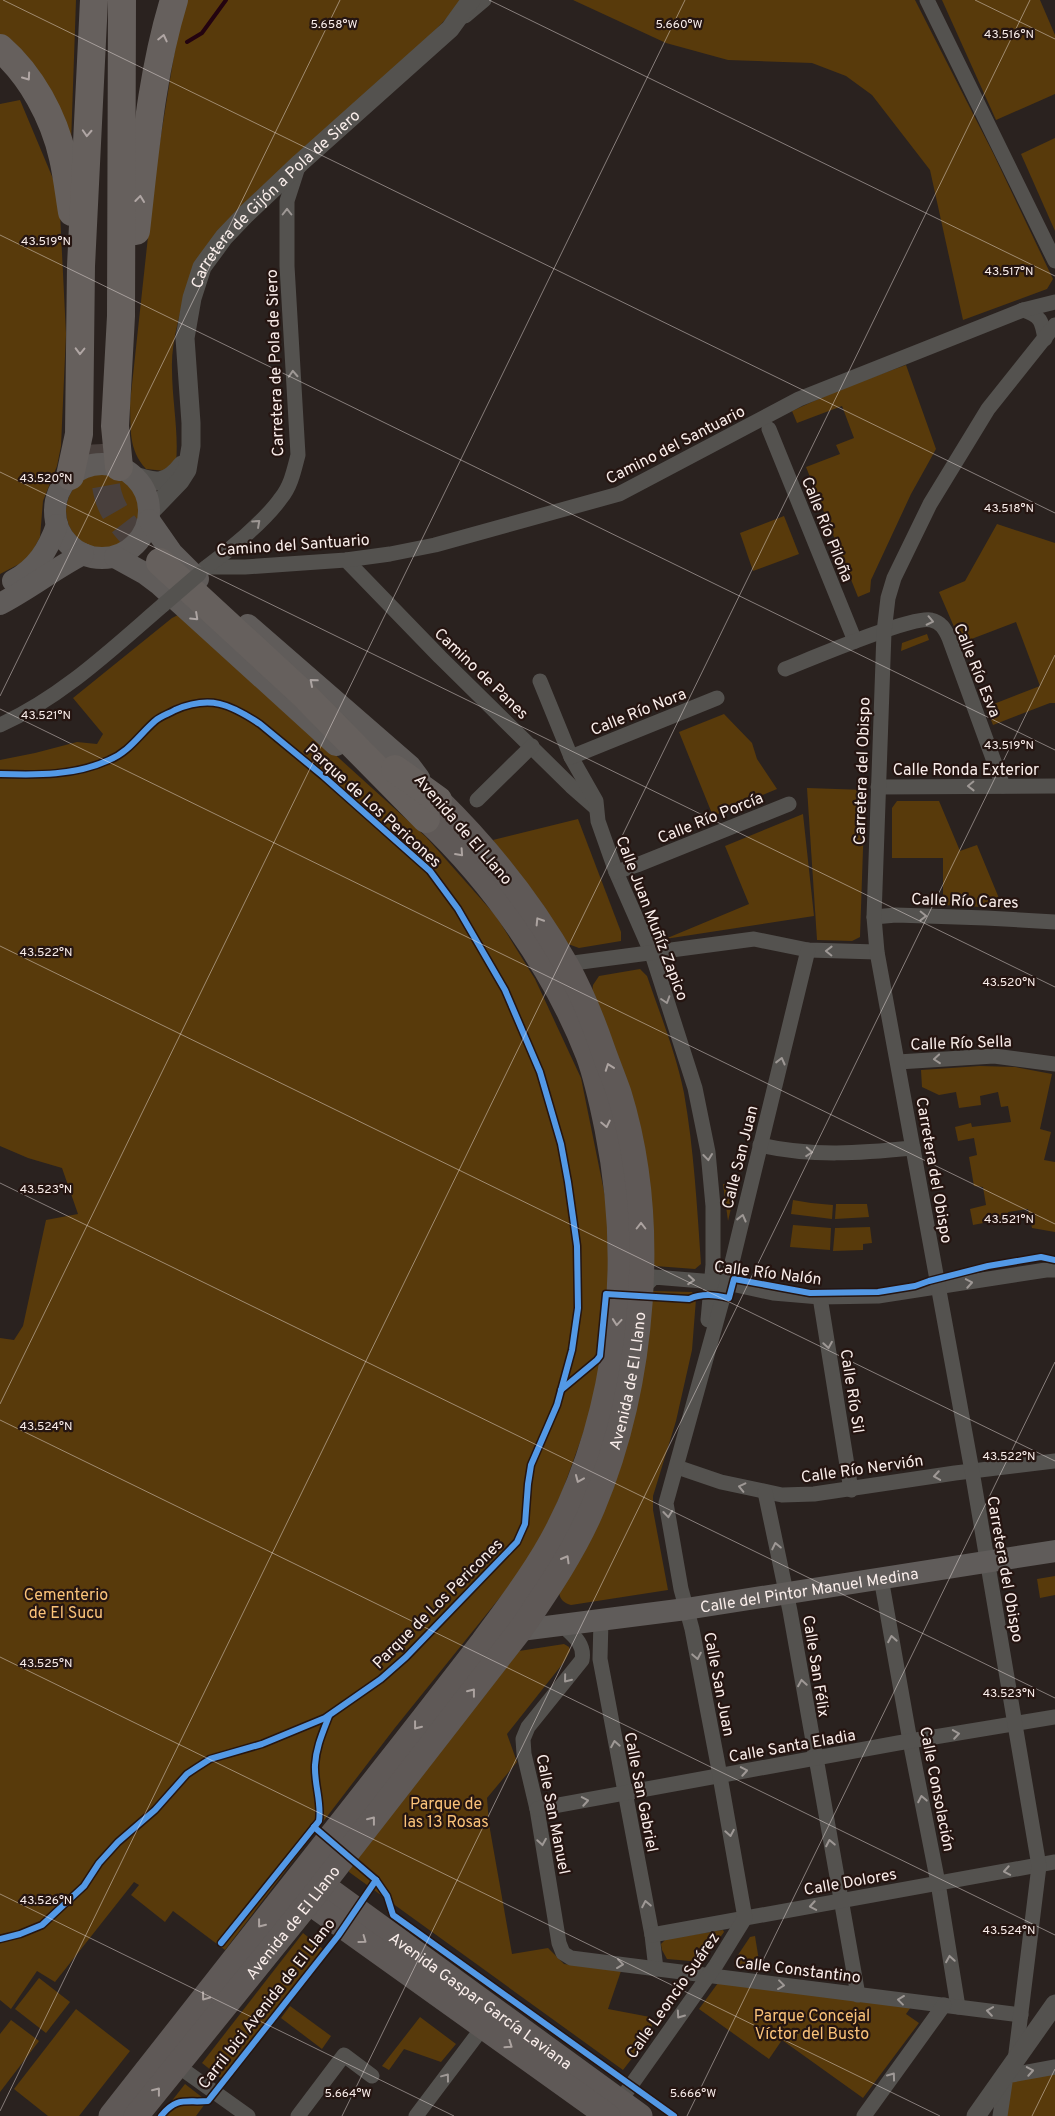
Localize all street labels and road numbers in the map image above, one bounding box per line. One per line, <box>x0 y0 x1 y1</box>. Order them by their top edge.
street label: Carretera de Gijón a Pola de Siero <box>188 106 365 291</box>
street label: Carretera de Pola de Siero <box>263 269 289 457</box>
street label: Camino del Santuario <box>603 402 749 490</box>
street label: Calle Río Piloña <box>796 474 856 585</box>
street label: Camino del Santuario <box>216 531 371 561</box>
street label: Calle Río Esva <box>948 621 1004 721</box>
street label: Camino de Panes <box>429 624 532 725</box>
street label: Calle Río Nora <box>588 685 690 741</box>
street label: Carretera del Obispo <box>850 697 876 845</box>
street label: Parque de Los Pericones <box>301 740 445 873</box>
street label: Calle Ronda Exterior <box>893 761 1039 781</box>
street label: Avenida de El Llano <box>409 771 516 890</box>
street label: Calle Río Porcía <box>655 789 767 849</box>
street label: Calle Juan Muñíz Zapico <box>610 834 692 1004</box>
street label: Calle Río Cares <box>911 890 1019 914</box>
street label: Calle Río Sella <box>910 1032 1012 1056</box>
street label: Carretera del Obispo <box>910 1096 956 1245</box>
street label: Calle San Juan <box>718 1104 763 1211</box>
street label: Calle Río Nalón <box>713 1257 823 1291</box>
street label: Avenida de El Llano <box>606 1311 651 1453</box>
street label: Calle Río Sil <box>835 1348 868 1435</box>
street label: Calle Río Nervión <box>800 1451 925 1488</box>
street label: Carretera del Obispo <box>981 1495 1027 1644</box>
street label: Parque de Los Pericones <box>369 1535 508 1674</box>
street label: Calle del Pintor Manuel Medina <box>699 1565 920 1619</box>
street label: Calle San Félix <box>797 1614 833 1719</box>
street label: Calle San Juan <box>698 1630 738 1738</box>
street label: Calle Consolación <box>914 1725 958 1854</box>
street label: Calle Santa Eladia <box>727 1726 857 1768</box>
street label: Calle San Gabriel <box>619 1731 661 1854</box>
street label: Calle San Manuel <box>531 1752 574 1876</box>
street label: Avenida de El Llano <box>242 1862 345 1984</box>
street label: Calle Dolores <box>802 1865 898 1901</box>
street label: Carril bici Avenida de El Llano <box>195 1915 341 2094</box>
street label: Avenida Gaspar García Laviana <box>384 1929 575 2075</box>
street label: Calle Leoncio Suárez <box>623 1929 725 2063</box>
street label: Calle Constantino <box>734 1953 862 1989</box>

